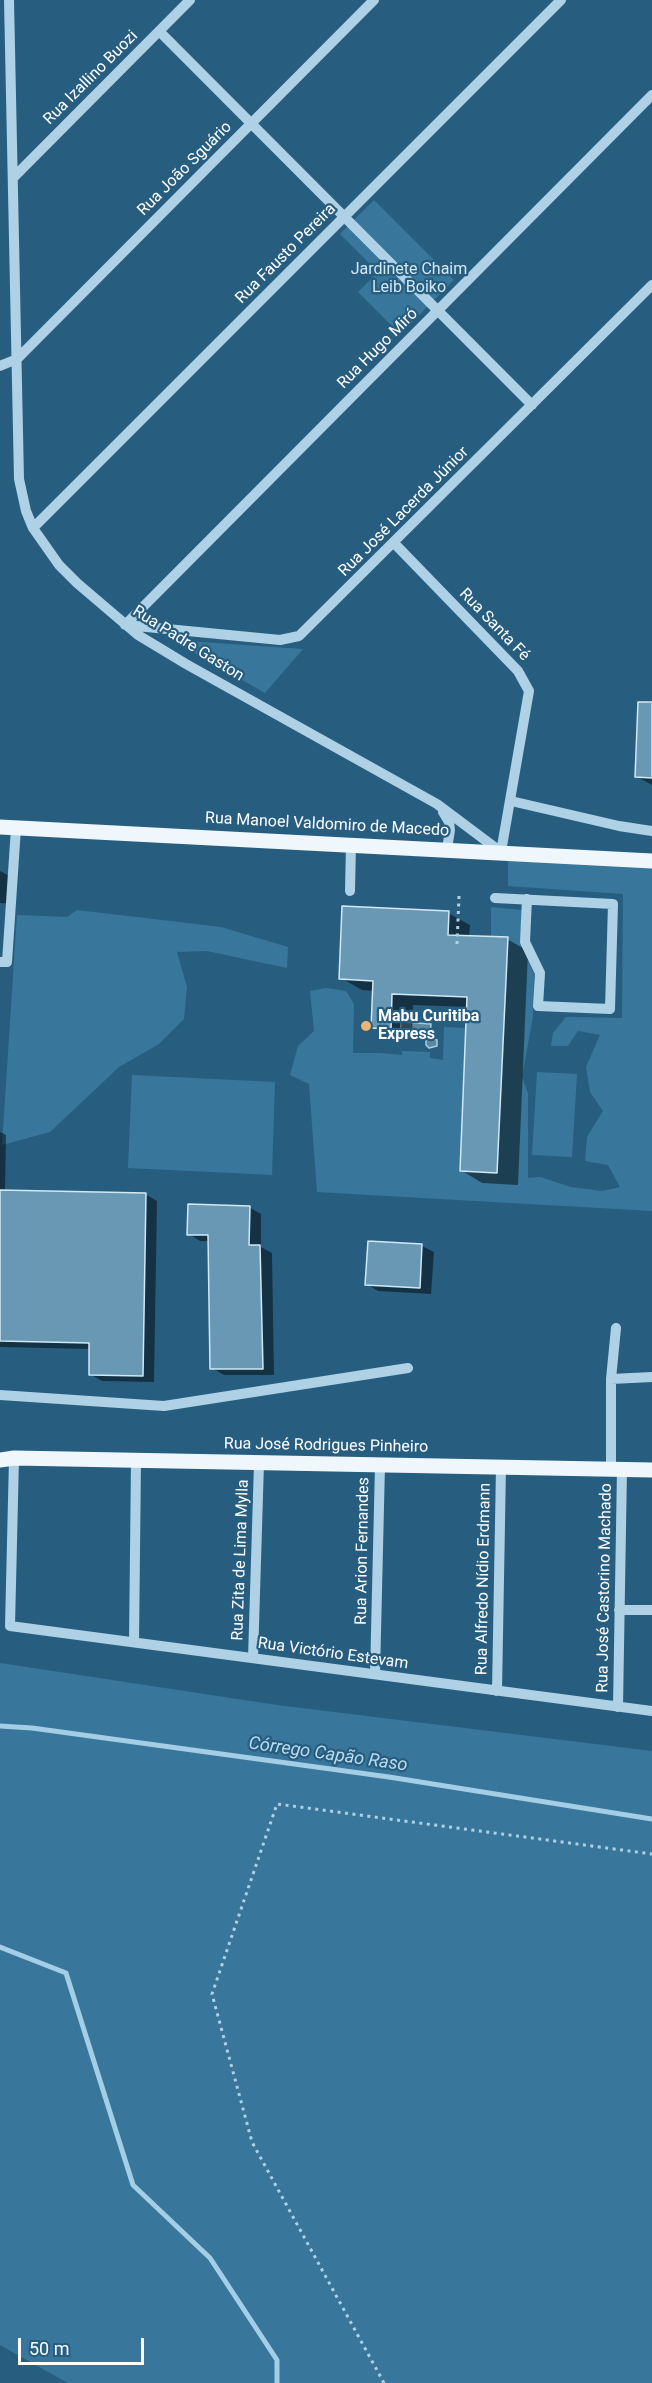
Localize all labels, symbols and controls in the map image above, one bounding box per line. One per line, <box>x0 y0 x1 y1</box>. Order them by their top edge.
street label: Rua Izallino Buozi <box>40 27 142 129</box>
street label: Rua João Sguário <box>134 118 236 220</box>
street label: Rua Fausto Pereira <box>232 200 340 308</box>
park label: Jardinete Chaim Leib Boiko <box>351 260 467 298</box>
street label: Rua Hugo Miró <box>334 305 422 393</box>
street label: Rua José Lacerda Júnior <box>335 443 473 581</box>
street label: Rua Santa Fé <box>455 585 533 665</box>
street label: Rua Padre Gaston <box>129 602 247 686</box>
street label: Rua Manoel Valdomiro de Macedo <box>204 809 450 841</box>
place label: Mabu Curitiba Express <box>378 1007 479 1045</box>
marker: Mabu Curitiba Express <box>359 1019 373 1033</box>
street label: Rua José Rodrigues Pinheiro <box>224 1435 428 1457</box>
street label: Rua Arion Fernandes <box>352 1477 374 1625</box>
street label: Rua Zita de Lima Mylla <box>229 1479 253 1641</box>
street label: Rua Alfredo Nídio Erdmann <box>473 1483 495 1675</box>
street label: Rua José Castorino Machado <box>594 1483 616 1693</box>
street label: Rua Victório Estevam <box>257 1634 409 1674</box>
water label: Córrego Capão Raso <box>247 1733 409 1777</box>
scale bar <box>21 2326 147 2364</box>
text: 50 m <box>29 2338 69 2359</box>

